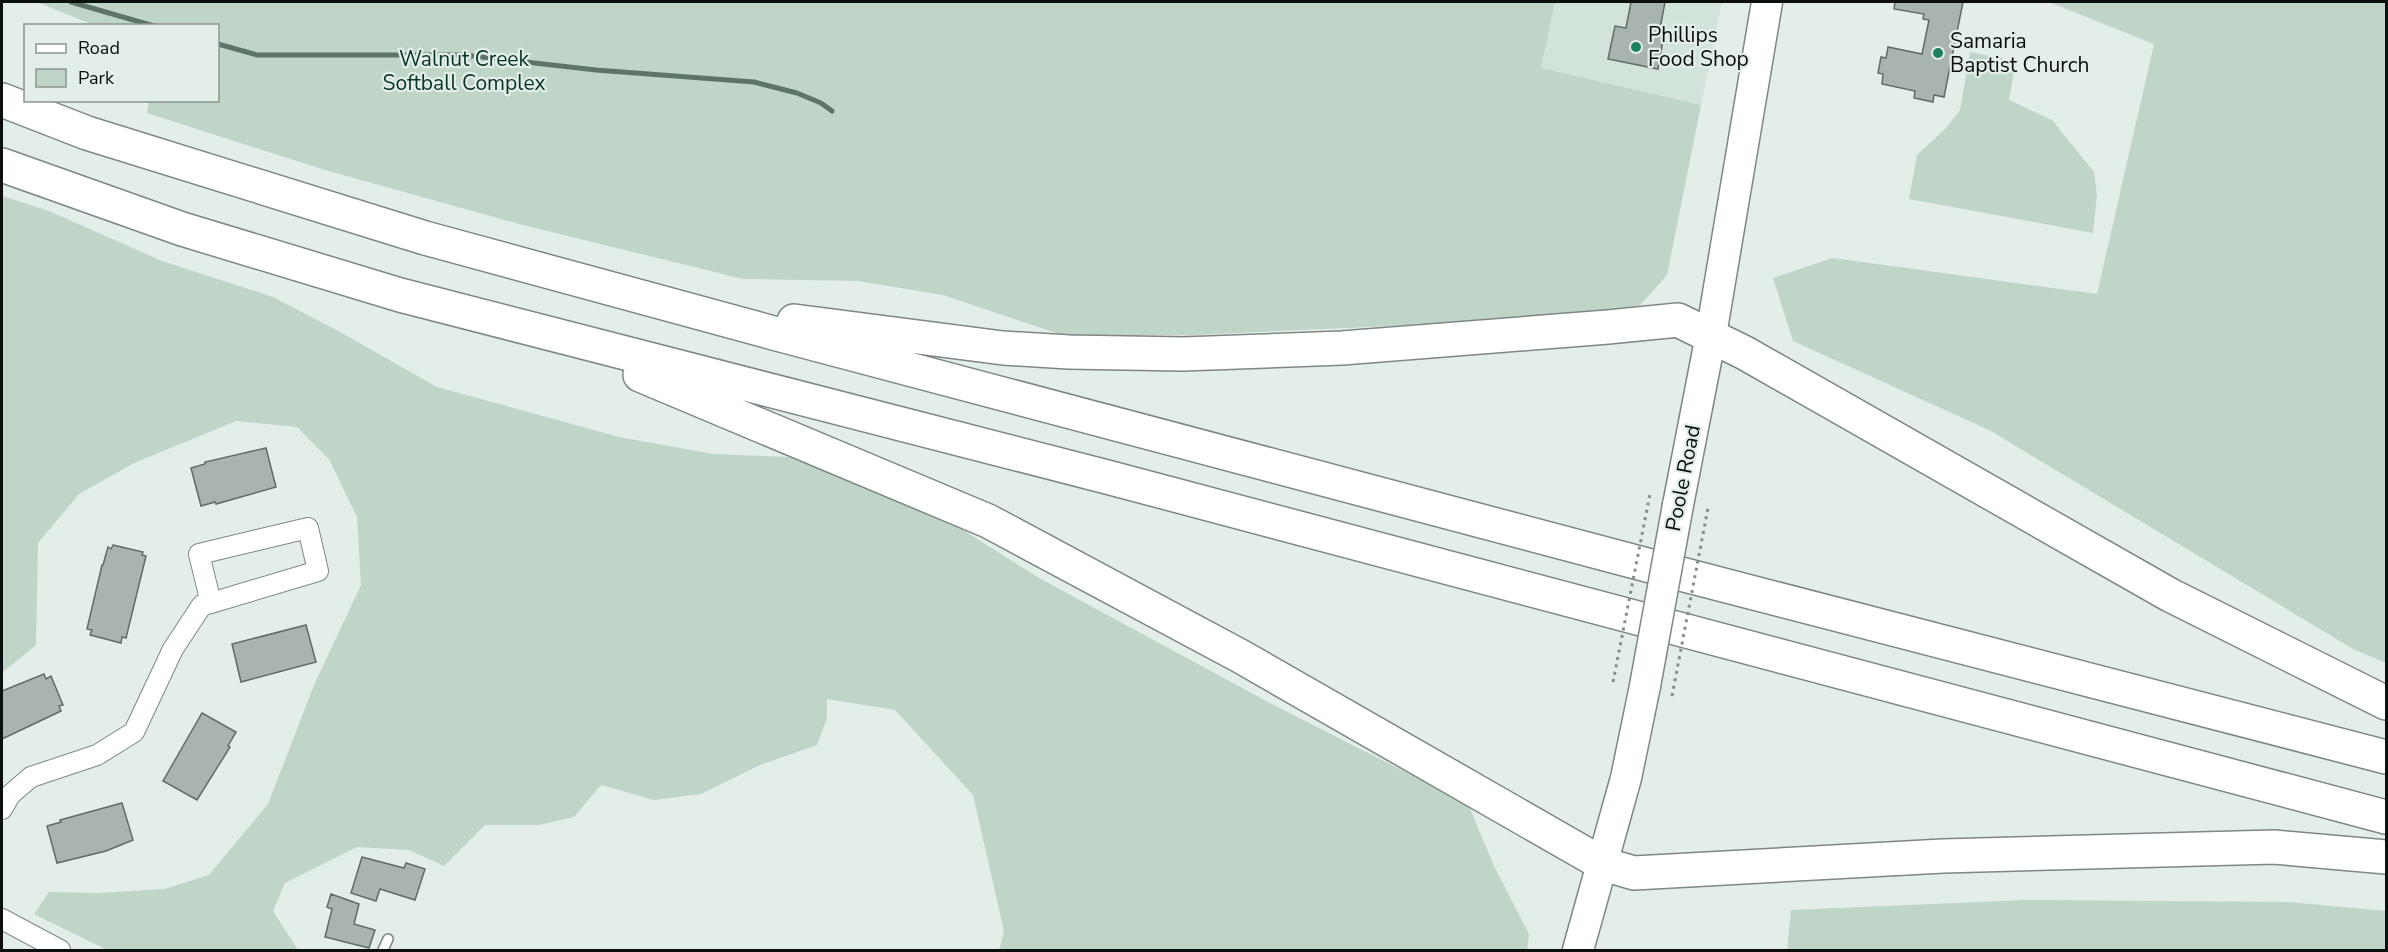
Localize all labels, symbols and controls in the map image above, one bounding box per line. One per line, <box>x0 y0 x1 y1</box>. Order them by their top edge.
place label: Phillips Food Shop <box>1648 21 1749 73</box>
legend <box>24 24 219 102</box>
place label: Samaria Baptist Church <box>1950 27 2089 79</box>
text: Road <box>78 36 120 60</box>
marker: Phillips Food Shop <box>1629 40 1643 54</box>
park label: Walnut Creek Softball Complex <box>382 45 546 97</box>
marker: Samaria Baptist Church <box>1931 46 1945 60</box>
text: Park <box>78 66 115 90</box>
street label: Poole Road <box>1659 422 1707 534</box>

